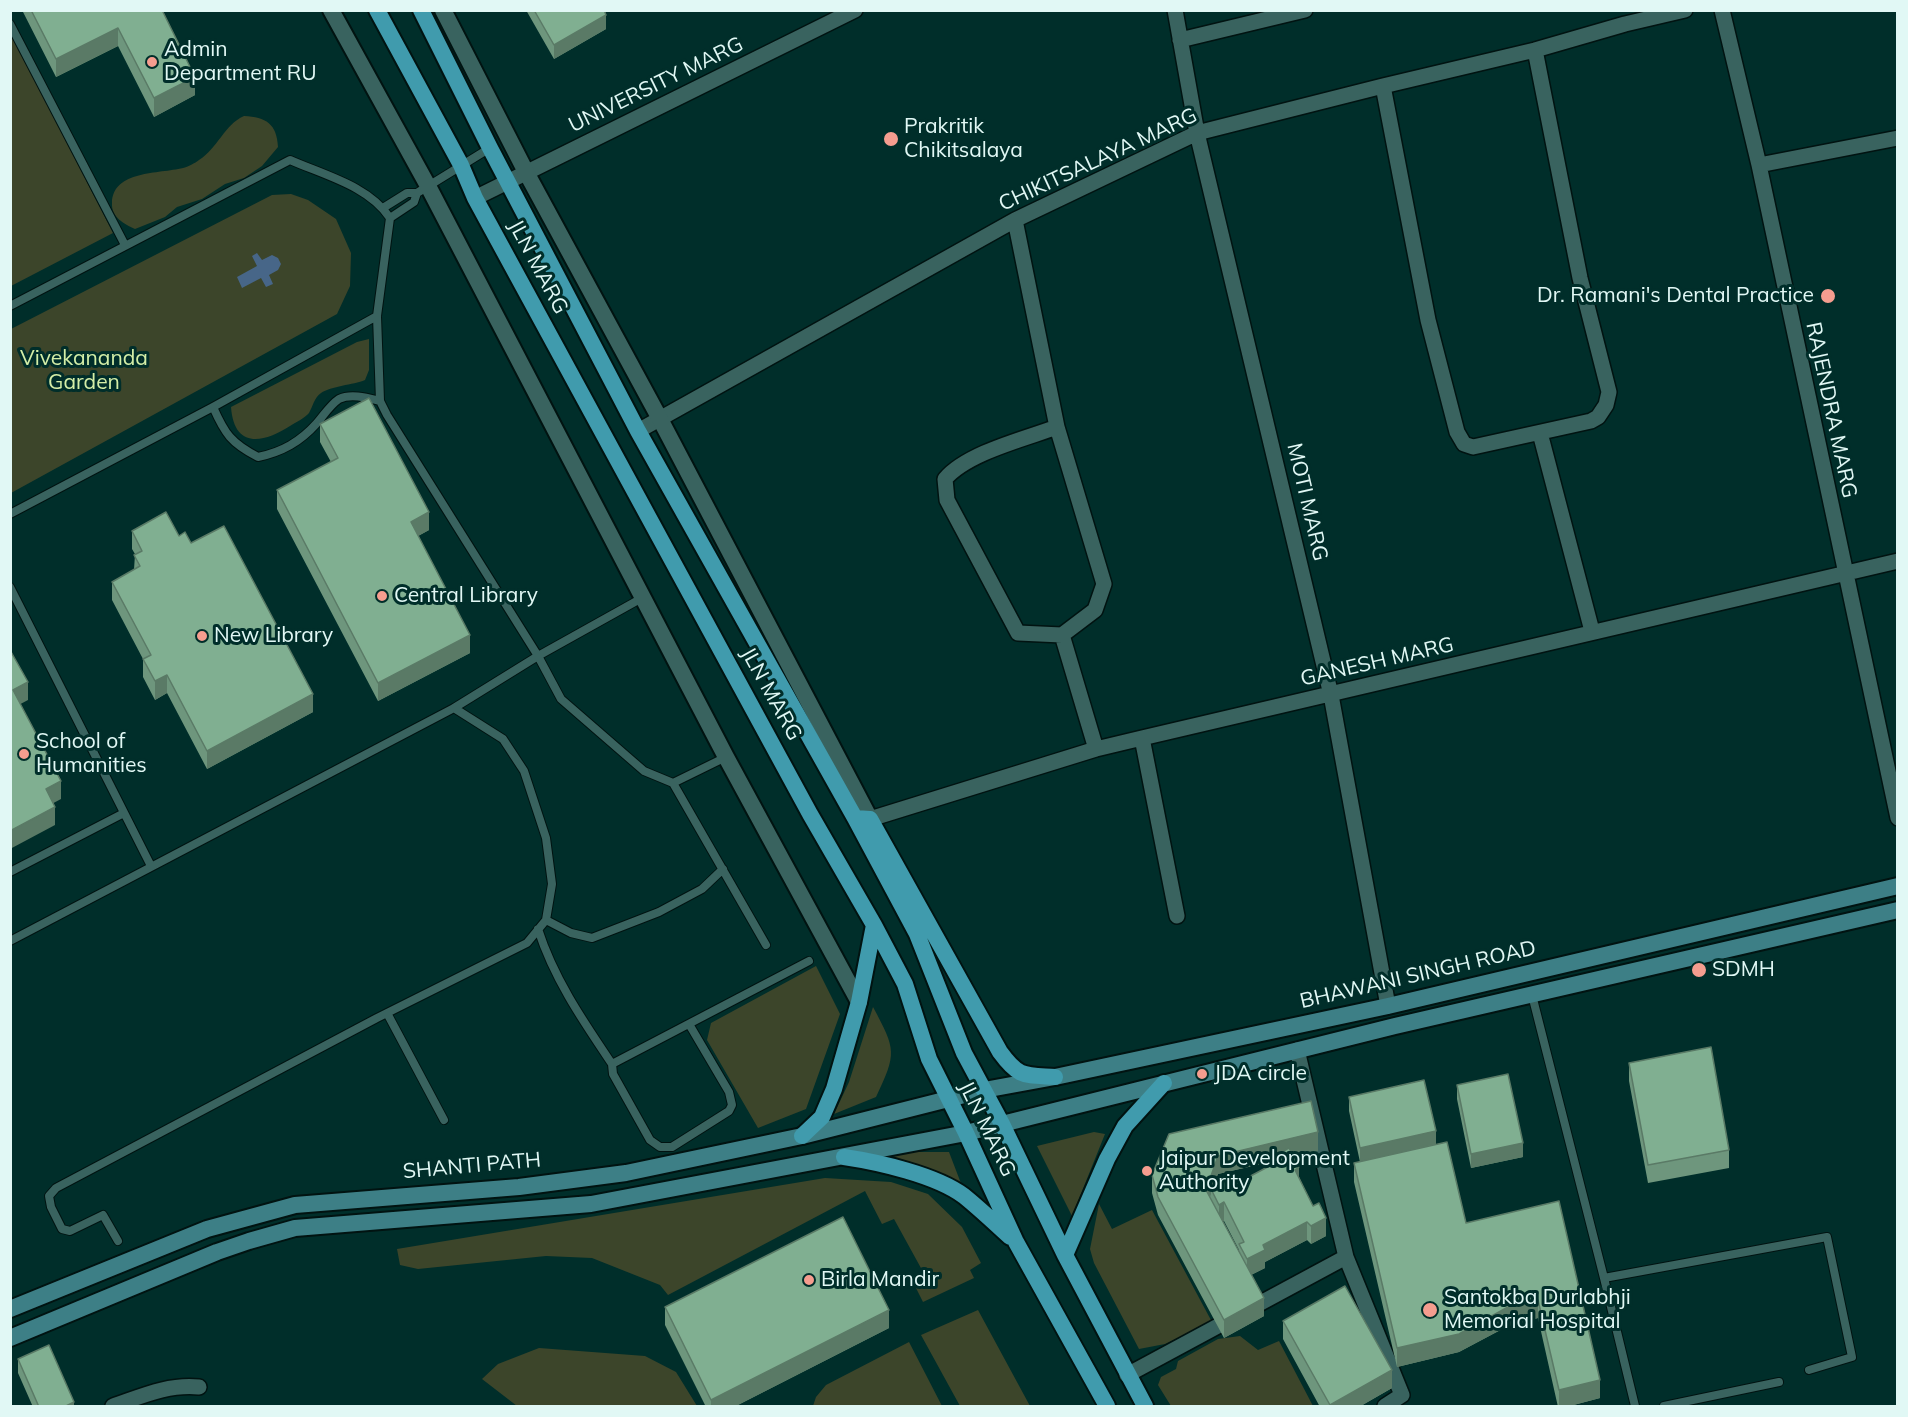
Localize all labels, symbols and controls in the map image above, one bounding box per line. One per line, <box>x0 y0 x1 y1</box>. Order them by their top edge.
street label: UNIVERSITY MARG <box>565 32 747 138</box>
place label: Admin Department RU <box>164 37 317 87</box>
marker: Admin Department RU <box>145 55 159 69</box>
street label: CHIKITSALAYA MARG <box>995 103 1201 217</box>
place label: Prakritik Chikitsalaya <box>904 114 1023 164</box>
marker: Prakritik Chikitsalaya <box>882 130 900 148</box>
street label: JLN MARG <box>503 216 573 318</box>
place label: Dr. Ramani's Dental Practice <box>1537 283 1814 309</box>
marker: Dr. Ramani's Dental Practice <box>1819 287 1837 305</box>
street label: RAJENDRA MARG <box>1800 320 1862 500</box>
park label: Vivekananda Garden <box>20 346 148 396</box>
street label: MOTI MARG <box>1281 441 1333 563</box>
place label: Central Library <box>394 583 538 609</box>
marker: Central Library <box>375 589 389 603</box>
place label: New Library <box>214 623 333 649</box>
marker: New Library <box>195 629 209 643</box>
street label: GANESH MARG <box>1298 632 1456 692</box>
street label: JLN MARG <box>735 643 807 745</box>
place label: School of Humanities <box>36 729 147 779</box>
marker: School of Humanities <box>17 747 31 761</box>
street label: BHAWANI SINGH ROAD <box>1297 936 1539 1014</box>
place label: SDMH <box>1712 957 1775 983</box>
marker: SDMH <box>1690 961 1708 979</box>
place label: JDA circle <box>1214 1061 1307 1087</box>
marker: JDA circle <box>1195 1067 1209 1081</box>
street label: JLN MARG <box>953 1077 1021 1181</box>
place label: Jaipur Development Authority <box>1159 1146 1350 1196</box>
street label: SHANTI PATH <box>402 1147 542 1185</box>
marker: Jaipur Development Authority <box>1140 1164 1154 1178</box>
place label: Birla Mandir <box>821 1267 939 1293</box>
marker: Birla Mandir <box>802 1273 816 1287</box>
place label: Santokba Durlabhji Memorial Hospital <box>1444 1285 1631 1335</box>
marker: Santokba Durlabhji Memorial Hospital <box>1421 1301 1439 1319</box>

